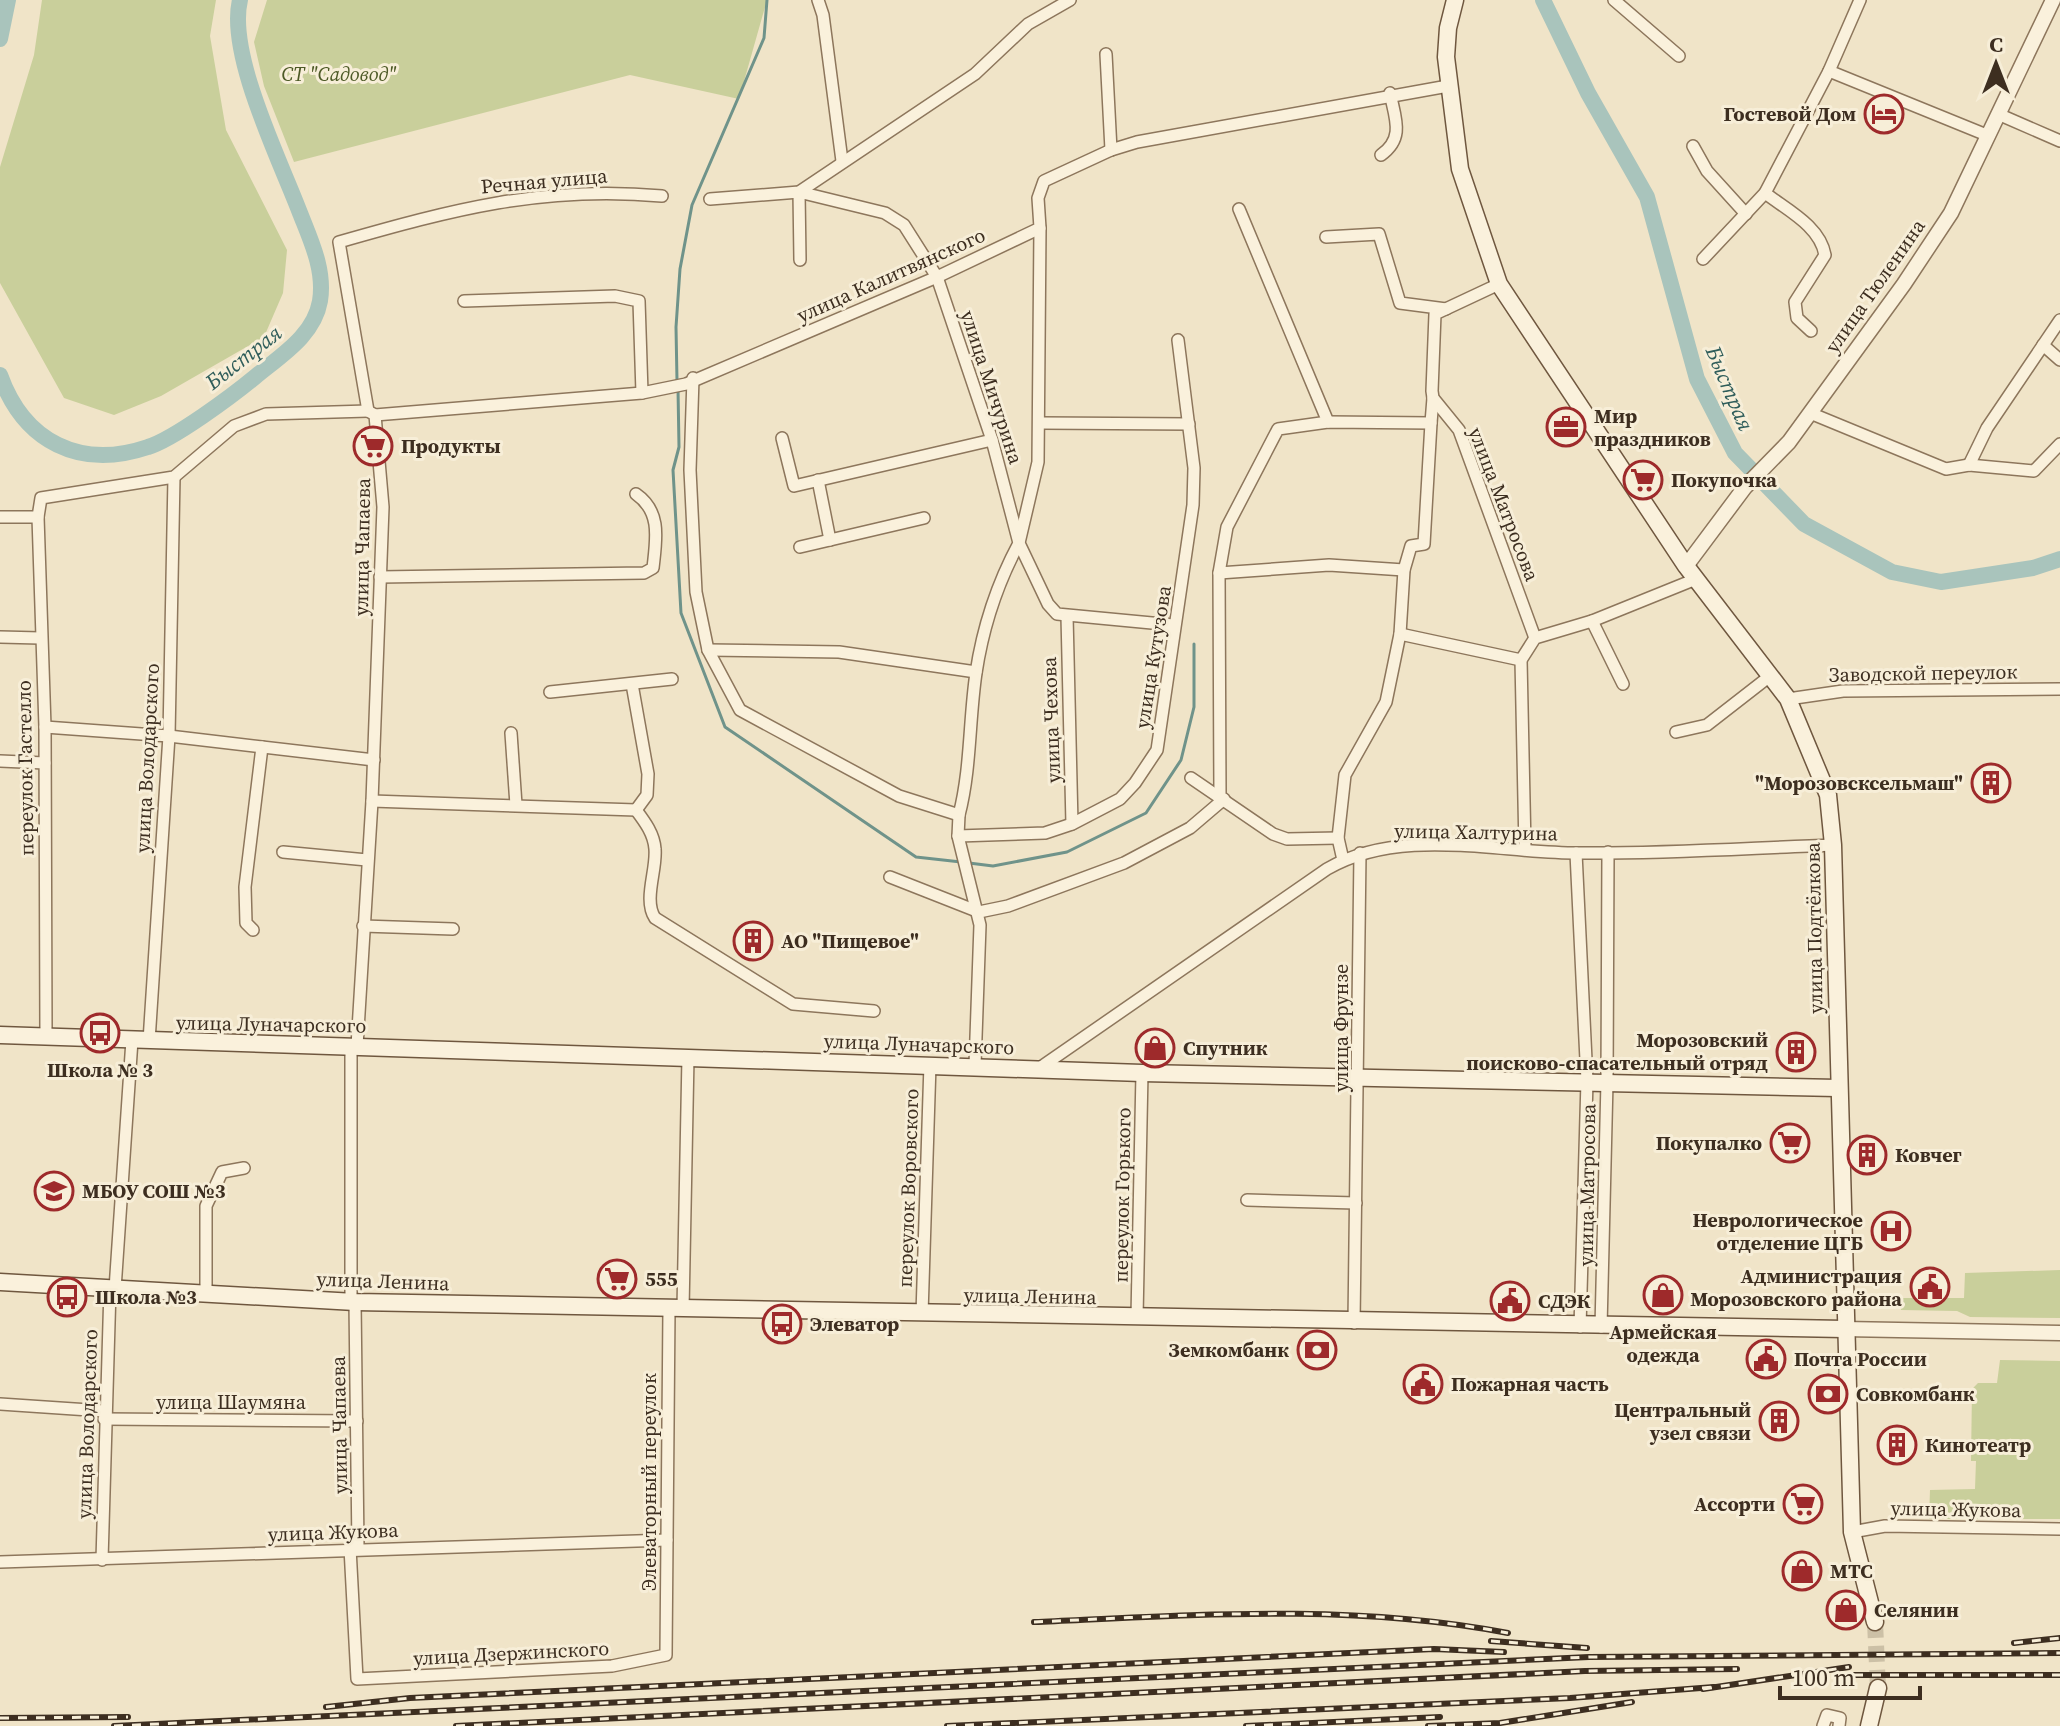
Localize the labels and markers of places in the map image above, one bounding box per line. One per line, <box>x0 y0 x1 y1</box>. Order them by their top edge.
hotel icon: Гостевой Дом <box>1863 93 1905 135</box>
place label: Гостевой Дом <box>1723 100 1856 128</box>
place label: Мир праздников <box>1594 402 1711 453</box>
office icon: Мир праздников <box>1545 406 1587 448</box>
supermarket icon: Продукты <box>352 425 394 467</box>
place label: Продукты <box>401 432 501 460</box>
supermarket icon: Покупочка <box>1622 459 1664 501</box>
place label: Покупочка <box>1671 466 1777 494</box>
building icon: "Морозовсксельмаш" <box>1970 762 2012 804</box>
place label: "Морозовсксельмаш" <box>1755 769 1963 797</box>
building icon: АО "Пищевое" <box>732 920 774 962</box>
place label: АО "Пищевое" <box>781 927 919 955</box>
bus stop icon: Школа № 3 <box>79 1012 121 1054</box>
place label: Морозовский поисково-спасательный отряд <box>1466 1026 1768 1077</box>
shop icon: Спутник <box>1134 1027 1176 1069</box>
building icon: Морозовский поисково-спасательный отряд <box>1775 1031 1817 1073</box>
place label: Спутник <box>1183 1034 1268 1062</box>
place label: Школа № 3 <box>47 1056 153 1084</box>
supermarket icon: Покупалко <box>1769 1122 1811 1164</box>
place label: Покупалко <box>1656 1129 1762 1157</box>
building icon: Ковчег <box>1846 1134 1888 1176</box>
place label: Ковчег <box>1895 1141 1962 1169</box>
school or university icon: МБОУ СОШ №3 <box>33 1170 75 1212</box>
place label: МБОУ СОШ №3 <box>82 1177 226 1205</box>
place label: Неврологическое отделение ЦГБ <box>1693 1206 1864 1257</box>
hospital icon: Неврологическое отделение ЦГБ <box>1870 1210 1912 1252</box>
supermarket icon: 555 <box>596 1258 638 1300</box>
place label: Администрация Морозовского района <box>1690 1262 1902 1313</box>
place label: 555 <box>645 1265 678 1293</box>
public building icon: Администрация Морозовского района <box>1909 1266 1951 1308</box>
shop icon: Армейская одежда <box>1642 1274 1684 1316</box>
bus stop icon: Школа №3 <box>46 1276 88 1318</box>
public building icon: СДЭК <box>1489 1280 1531 1322</box>
place label: Школа №3 <box>95 1283 197 1311</box>
place label: СДЭК <box>1538 1287 1591 1315</box>
bus stop icon: Элеватор <box>761 1303 803 1345</box>
place label: Элеватор <box>810 1310 899 1338</box>
place label: Армейская одежда <box>1609 1318 1717 1369</box>
bank icon: Земкомбанк <box>1296 1329 1338 1371</box>
place label: Земкомбанк <box>1169 1336 1289 1364</box>
public building icon: Почта России <box>1745 1338 1787 1380</box>
place label: Почта России <box>1794 1345 1927 1373</box>
public building icon: Пожарная часть <box>1402 1363 1444 1405</box>
place label: Пожарная часть <box>1451 1370 1609 1398</box>
bank icon: Совкомбанк <box>1807 1373 1849 1415</box>
place label: Совкомбанк <box>1856 1380 1975 1408</box>
place label: Центральный узел связи <box>1614 1396 1751 1447</box>
building icon: Центральный узел связи <box>1758 1400 1800 1442</box>
building icon: Кинотеатр <box>1876 1424 1918 1466</box>
place label: Кинотеатр <box>1925 1431 2031 1459</box>
supermarket icon: Ассорти <box>1782 1483 1824 1525</box>
place label: Ассорти <box>1694 1490 1775 1518</box>
shop icon: МТС <box>1781 1550 1823 1592</box>
place label: МТС <box>1830 1557 1873 1585</box>
shop icon: Селянин <box>1825 1589 1867 1631</box>
place label: Селянин <box>1874 1596 1959 1624</box>

